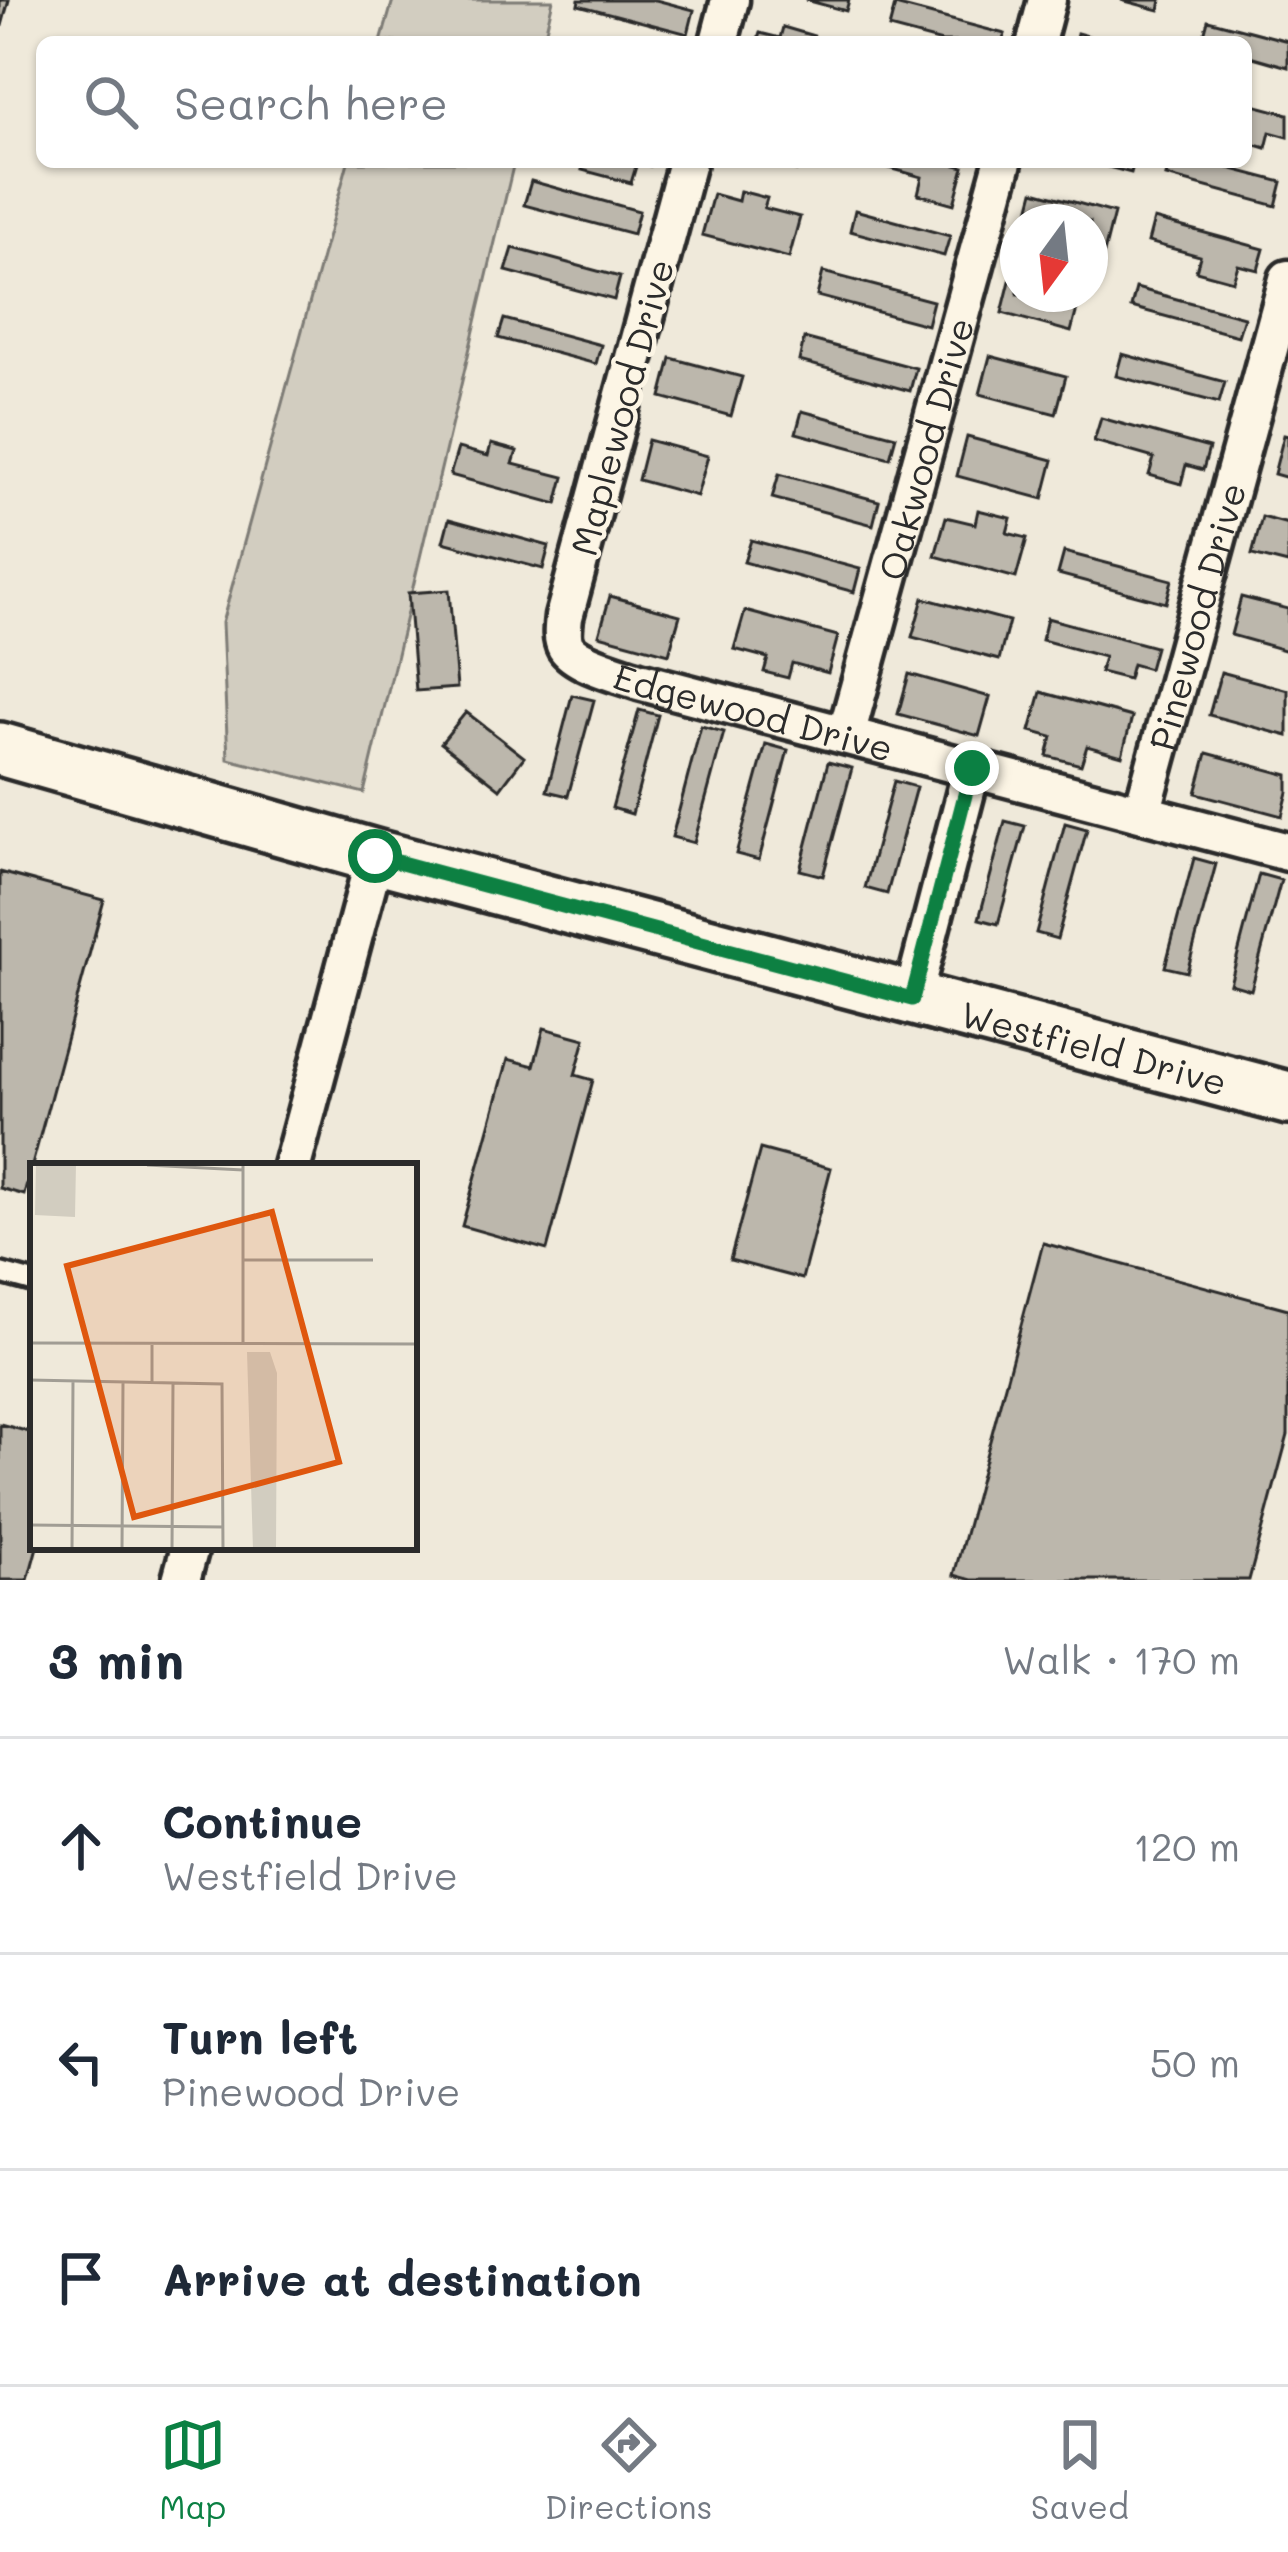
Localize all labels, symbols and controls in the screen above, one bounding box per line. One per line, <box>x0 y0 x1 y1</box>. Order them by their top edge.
search box <box>36 36 1252 168</box>
icon: search <box>78 69 144 135</box>
text: Search here <box>174 73 448 131</box>
north arrow <box>1000 204 1108 312</box>
street label: Maplewood Drive <box>559 254 683 560</box>
street label: Oakwood Drive <box>866 312 983 585</box>
street label: Pinewood Drive <box>1137 477 1255 755</box>
street label: Edgewood Drive <box>608 651 898 770</box>
route end <box>945 741 999 795</box>
route start <box>348 829 402 883</box>
street label: Westfield Drive <box>956 989 1232 1104</box>
inset map <box>30 1163 417 1550</box>
text: 3 min <box>48 1625 184 1692</box>
text: Walk · 170 m <box>1002 1633 1240 1684</box>
text: Continue <box>162 1791 362 1849</box>
icon: ahead <box>48 1813 114 1879</box>
text: 120 m <box>1133 1820 1240 1871</box>
text: Westfield Drive <box>162 1849 458 1900</box>
text: Turn left <box>162 2007 358 2065</box>
icon: left <box>48 2029 114 2095</box>
text: 50 m <box>1150 2036 1240 2087</box>
text: Pinewood Drive <box>162 2065 460 2116</box>
icon: arrive <box>48 2245 114 2311</box>
text: Arrive at destination <box>162 2249 642 2307</box>
tab: Map <box>159 2412 226 2527</box>
tab: Directions <box>545 2412 712 2527</box>
tab: Saved <box>1031 2412 1129 2527</box>

